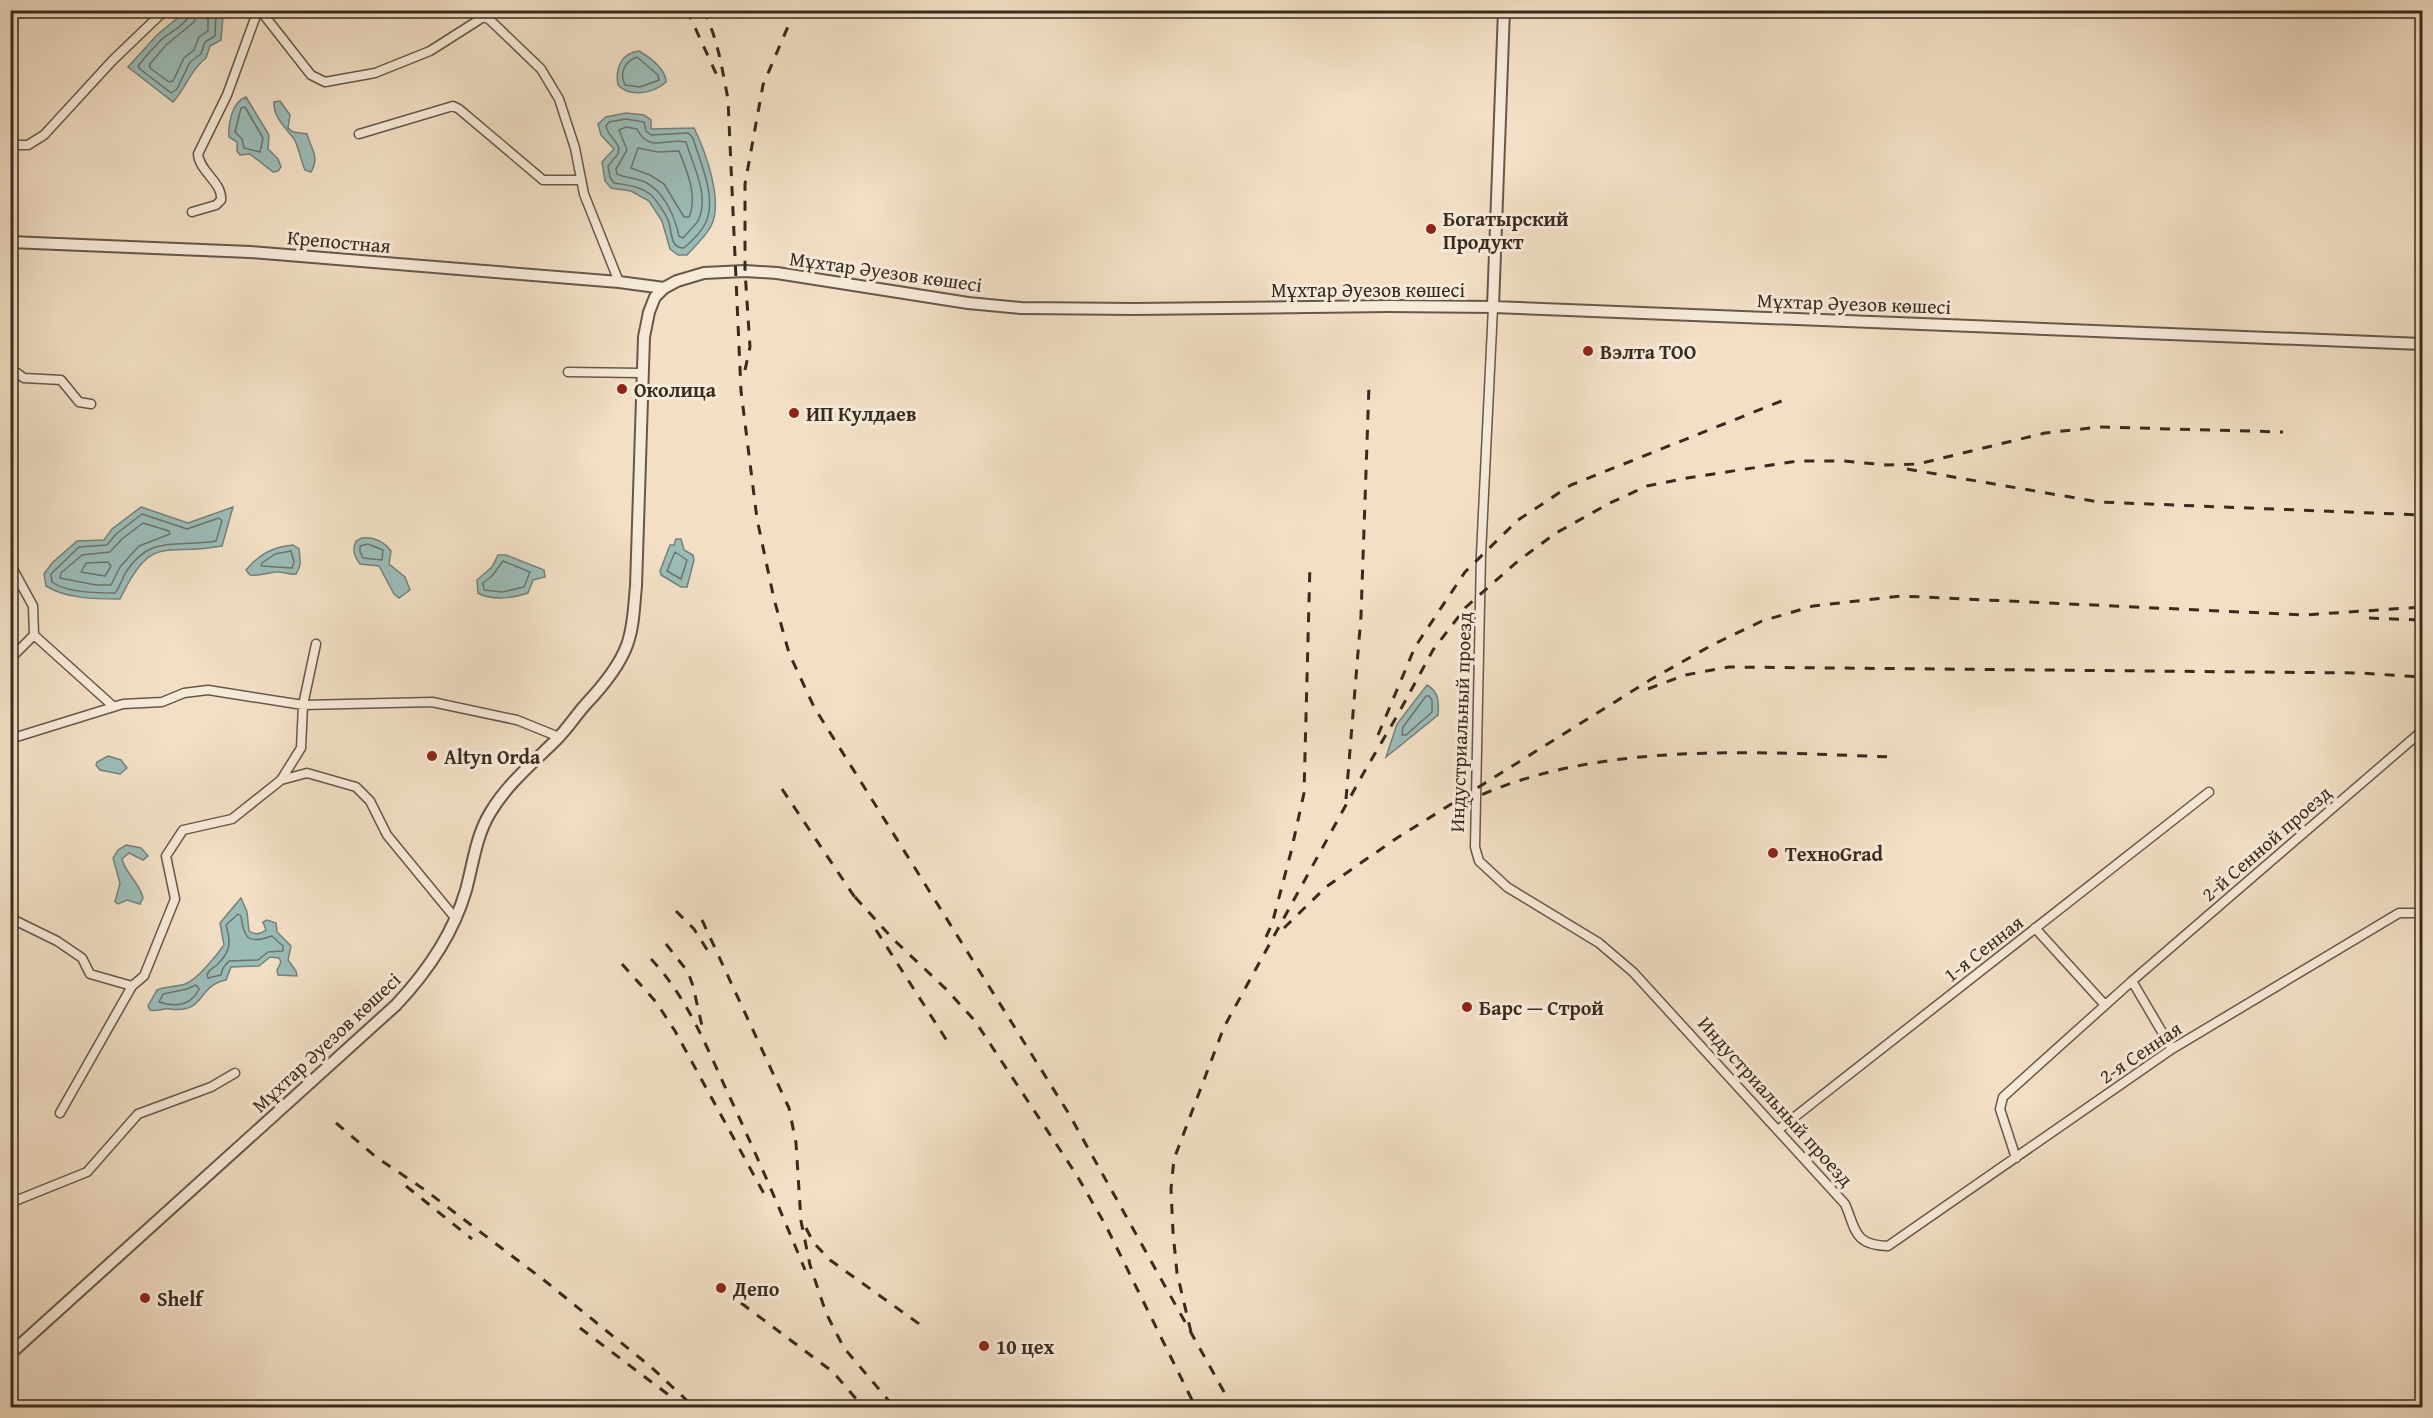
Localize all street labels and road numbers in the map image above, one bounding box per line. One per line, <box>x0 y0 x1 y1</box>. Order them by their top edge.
street label: Крепостная <box>286 222 392 260</box>
street label: Мұхтар Әуезов көшесі <box>788 243 985 299</box>
street label: Мұхтар Әуезов көшесі <box>1271 275 1465 304</box>
street label: Мұхтар Әуезов көшесі <box>1756 285 1952 321</box>
street label: Индустриальный проезд <box>1442 611 1478 833</box>
street label: 2-й Сенной проезд <box>2195 778 2337 908</box>
street label: 1-я Сенная <box>1937 908 2029 988</box>
street label: Мұхтар Әуезов көшесі <box>245 965 407 1119</box>
street label: Индустриальный проезд <box>1691 1009 1861 1193</box>
street label: 2-я Сенная <box>2093 1014 2187 1090</box>

